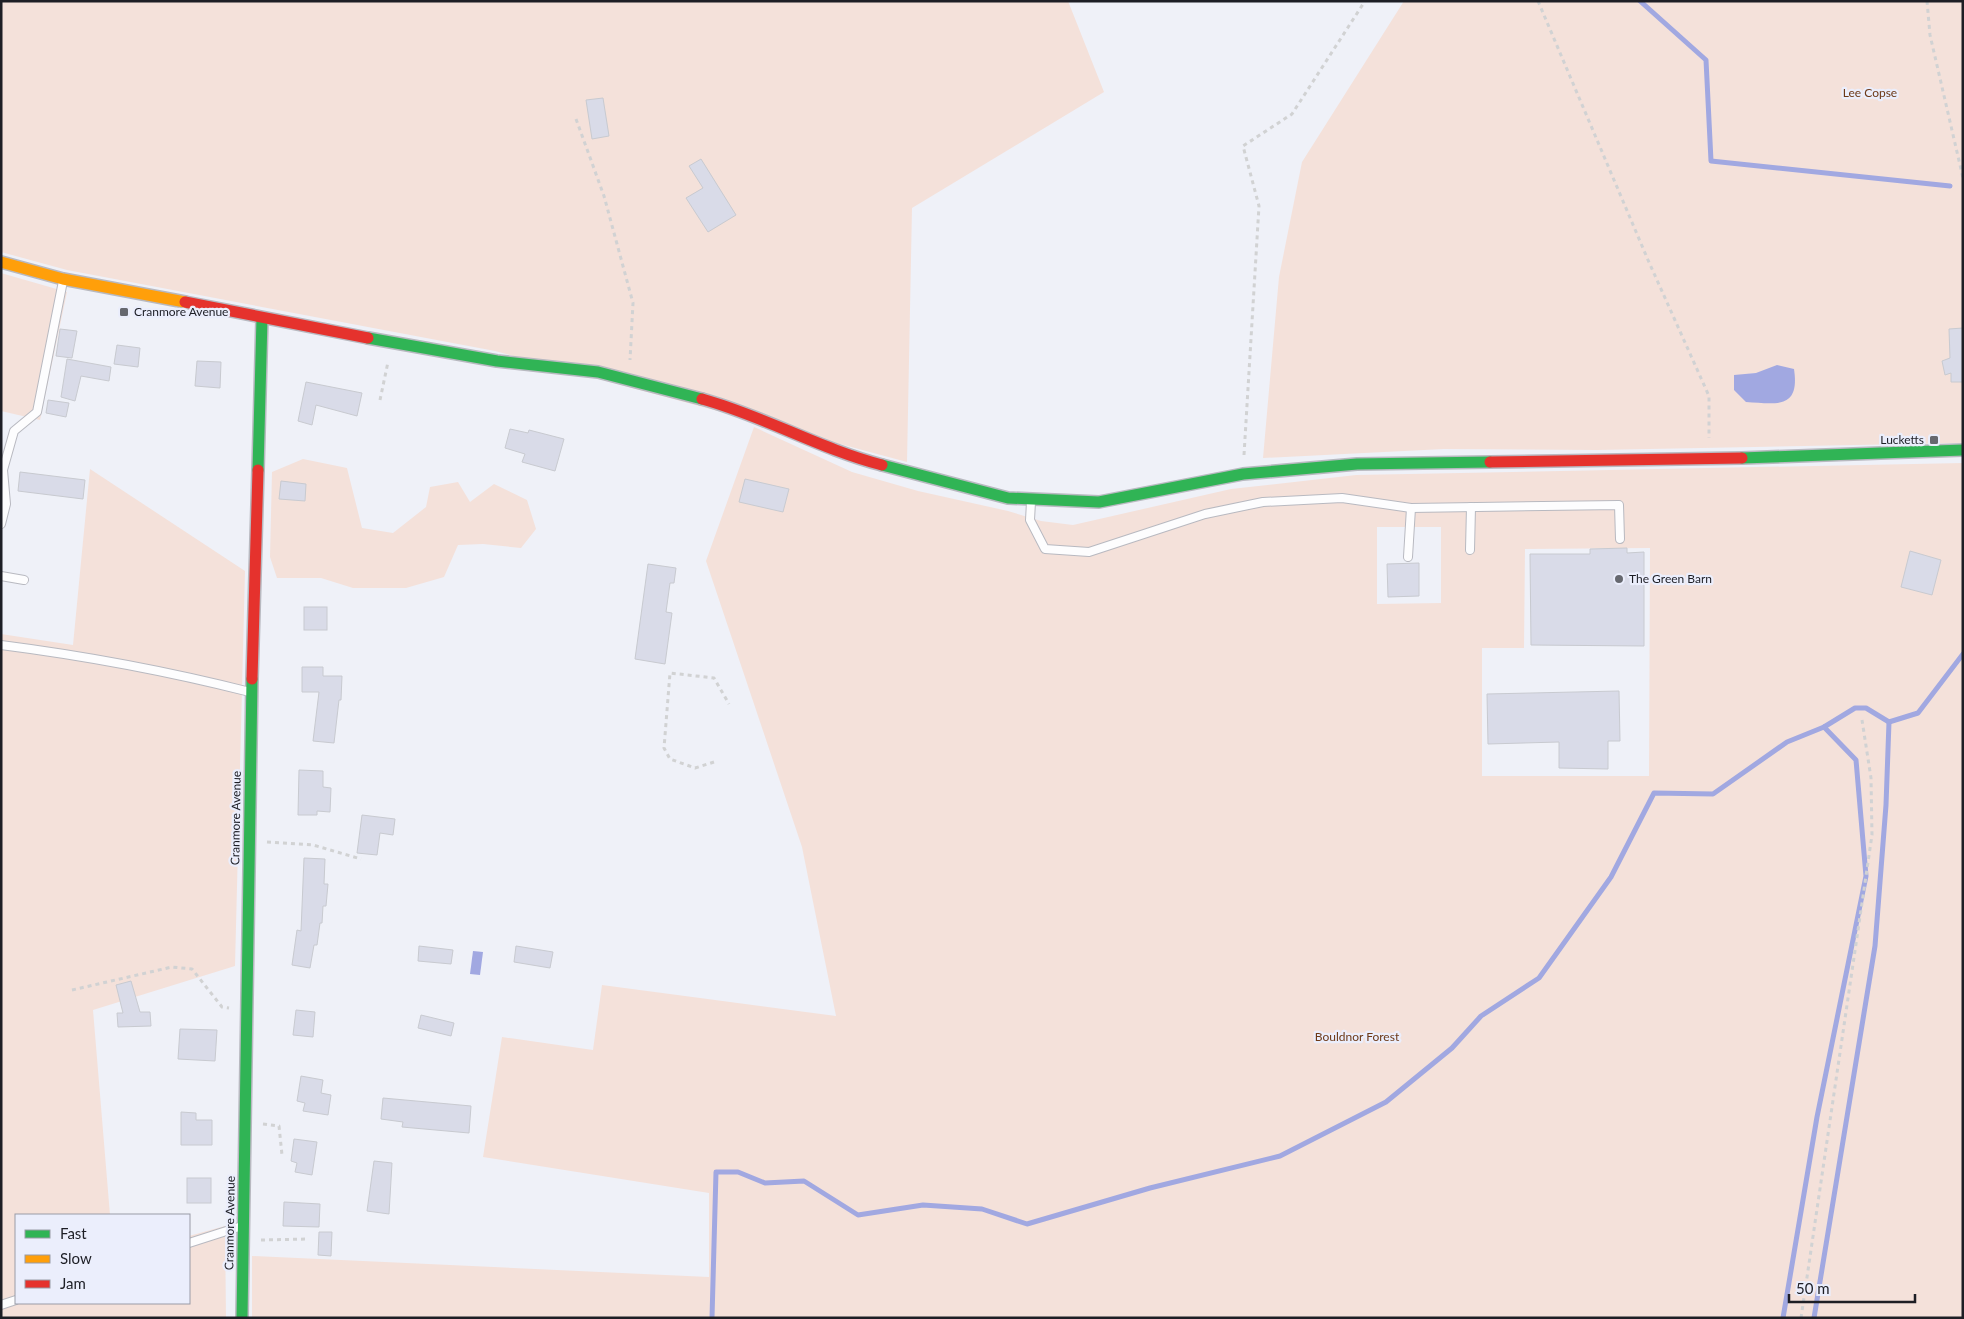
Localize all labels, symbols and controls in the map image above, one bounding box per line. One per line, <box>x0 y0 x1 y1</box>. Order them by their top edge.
park label: Lee Copse <box>1843 85 1897 100</box>
place label: Cranmore Avenue <box>134 304 228 319</box>
marker: Cranmore Avenue <box>118 306 130 318</box>
place label: Lucketts <box>1880 432 1924 447</box>
marker: Lucketts <box>1928 434 1940 446</box>
place label: The Green Barn <box>1629 571 1712 586</box>
marker: The Green Barn <box>1613 573 1625 585</box>
street label: Cranmore Avenue <box>227 771 244 865</box>
park label: Bouldnor Forest <box>1315 1029 1400 1044</box>
street label: Cranmore Avenue <box>221 1176 238 1270</box>
legend <box>15 1214 190 1304</box>
text: Fast <box>60 1224 87 1242</box>
text: Slow <box>60 1249 92 1267</box>
scale bar <box>1789 1272 1915 1304</box>
text: Jam <box>60 1274 86 1292</box>
text: 50 m <box>1796 1279 1830 1297</box>

